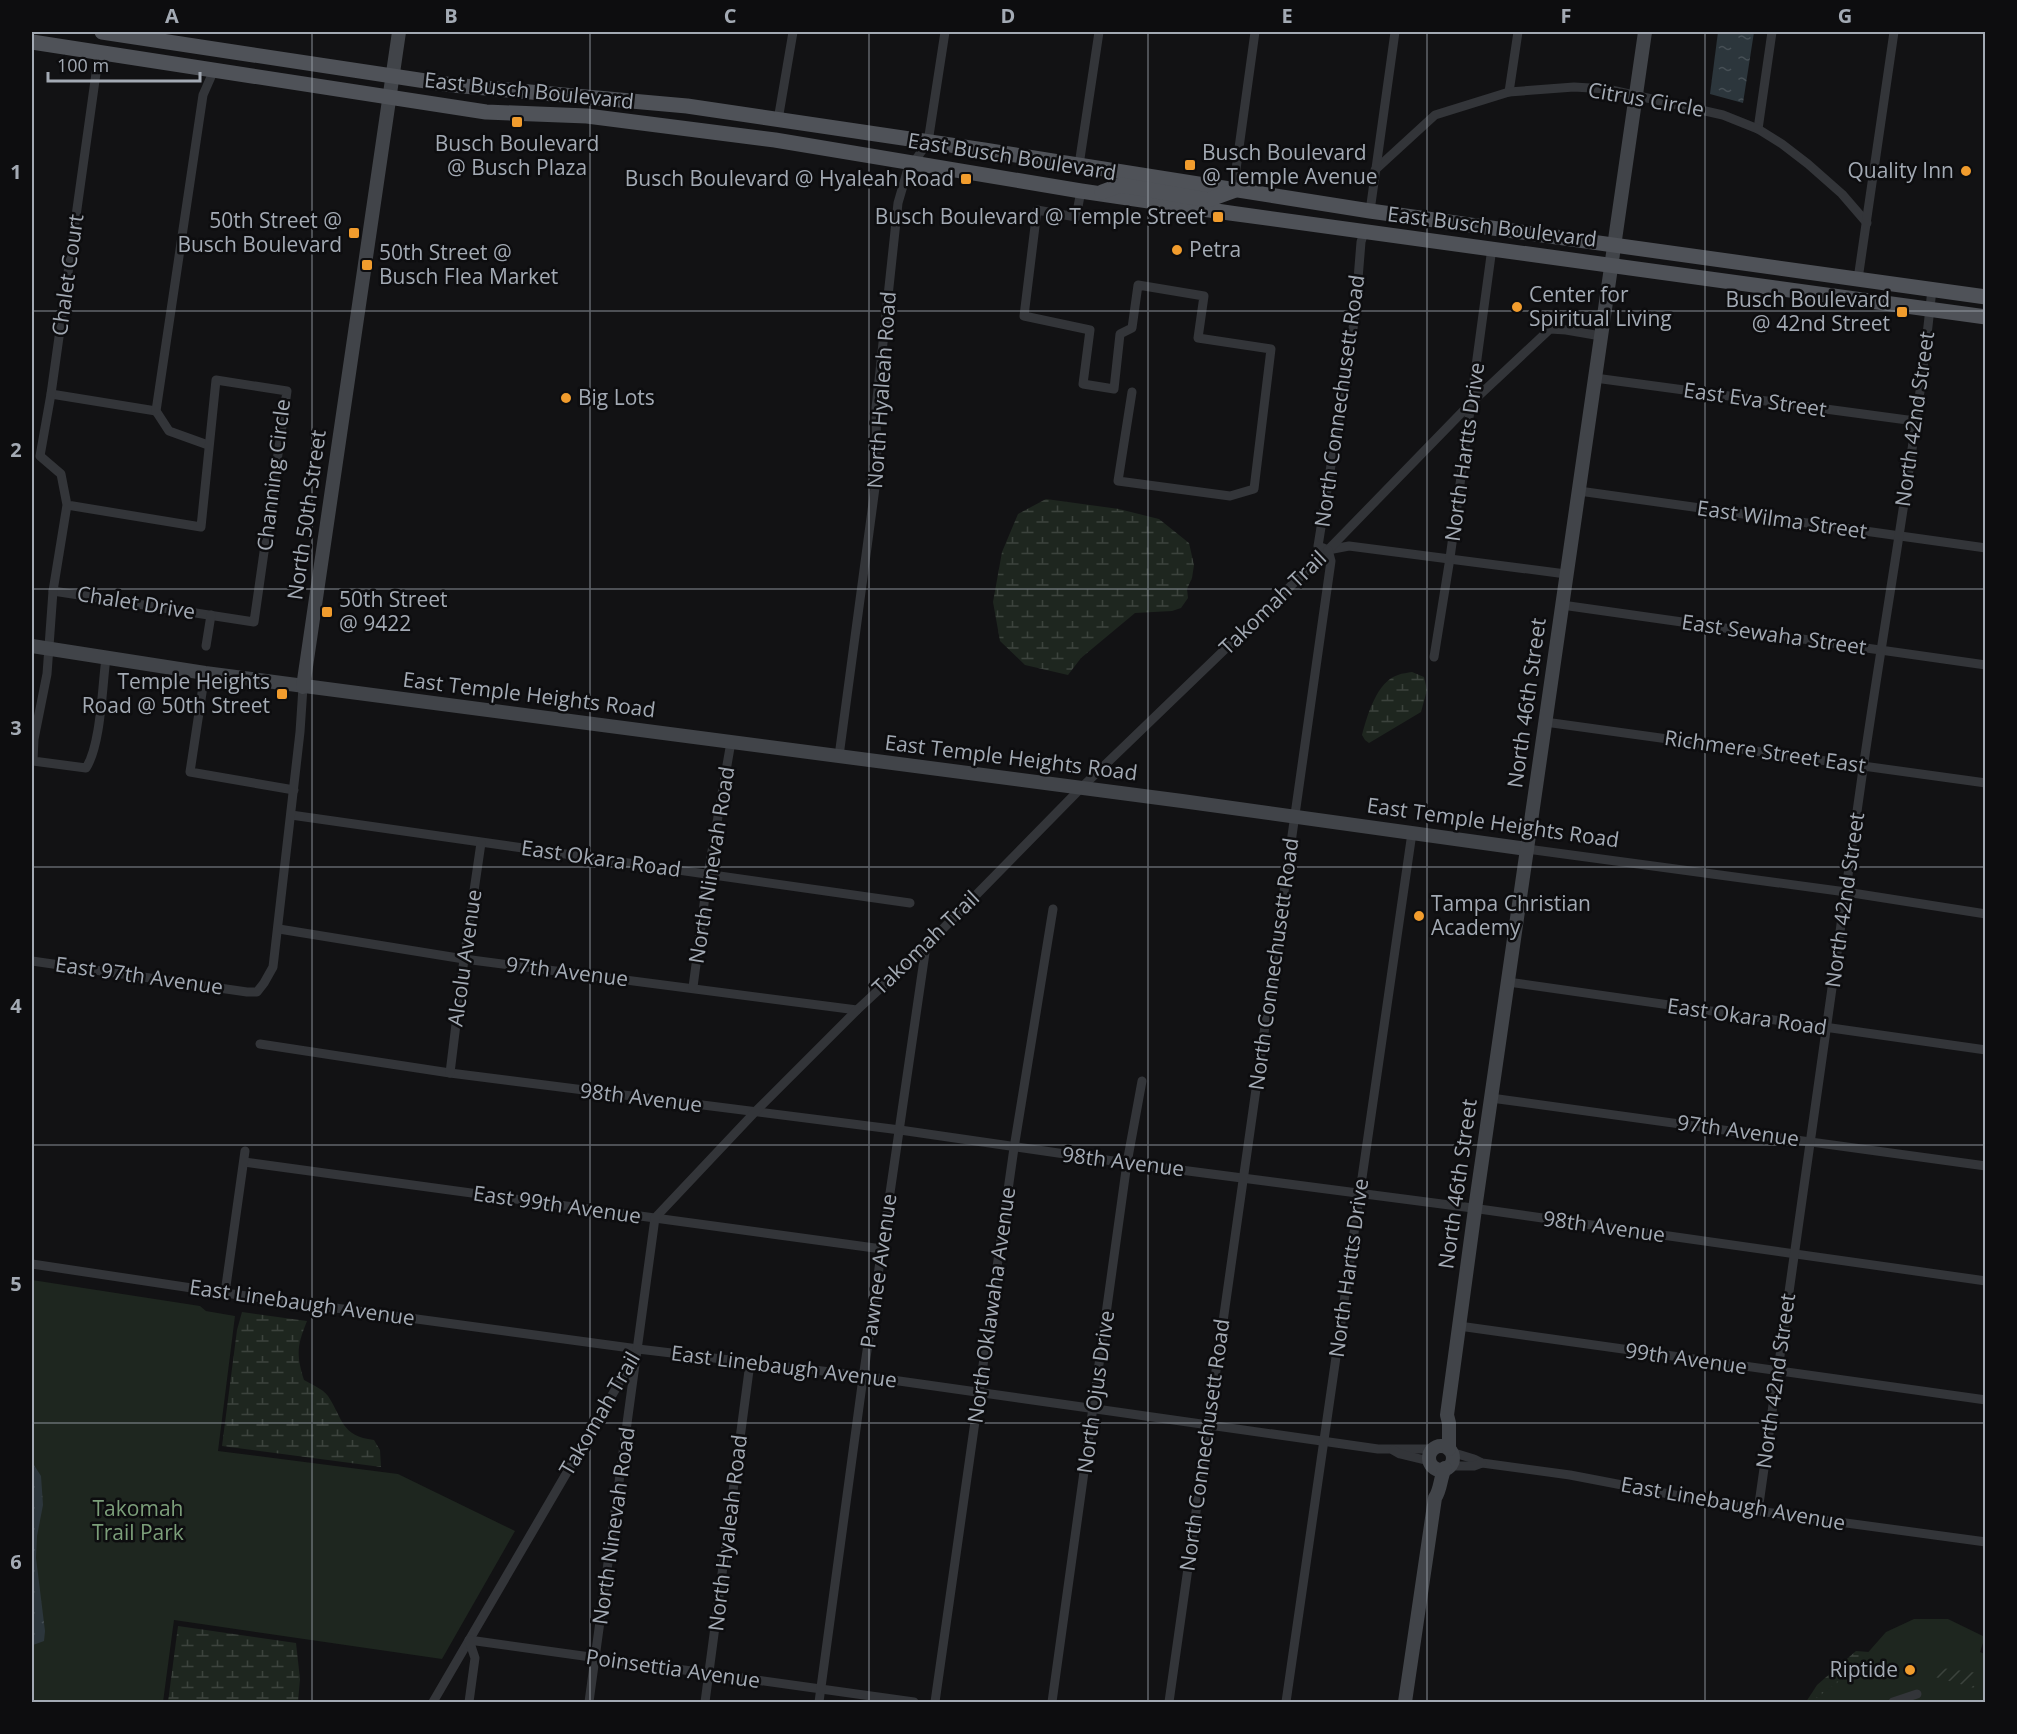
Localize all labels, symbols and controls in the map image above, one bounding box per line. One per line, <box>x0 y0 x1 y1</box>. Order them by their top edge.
text: A <box>165 2 179 29</box>
text: B <box>444 2 458 29</box>
text: C <box>724 2 737 29</box>
text: D <box>1001 2 1015 29</box>
text: E <box>1281 2 1293 29</box>
text: F <box>1561 2 1571 29</box>
text: G <box>1838 2 1852 29</box>
scale bar <box>48 45 200 83</box>
text: 100 m <box>57 53 109 77</box>
street label: East Busch Boulevard <box>423 65 635 115</box>
street label: Citrus Circle <box>1586 75 1706 123</box>
marker: Busch Boulevard @ Busch Plaza <box>510 115 524 129</box>
street label: East Busch Boulevard <box>906 126 1119 186</box>
place label: Busch Boulevard @ Busch Plaza <box>435 129 599 181</box>
place label: Busch Boulevard @ Temple Avenue <box>1202 138 1378 190</box>
place label: Quality Inn <box>1847 156 1954 184</box>
text: 1 <box>10 158 22 185</box>
marker: Busch Boulevard @ Temple Avenue <box>1183 158 1197 172</box>
place label: Busch Boulevard @ Hyaleah Road <box>625 164 954 192</box>
marker: Quality Inn <box>1959 164 1973 178</box>
marker: Busch Boulevard @ Hyaleah Road <box>959 172 973 186</box>
street label: East Busch Boulevard <box>1386 199 1598 253</box>
place label: Busch Boulevard @ Temple Street <box>875 202 1206 230</box>
place label: 50th Street @ Busch Boulevard <box>177 206 342 258</box>
marker: Busch Boulevard @ Temple Street <box>1211 210 1225 224</box>
street label: Chalet Court <box>45 212 89 338</box>
marker: 50th Street @ Busch Boulevard <box>347 226 361 240</box>
place label: Petra <box>1189 235 1241 263</box>
place label: 50th Street @ Busch Flea Market <box>379 238 558 290</box>
marker: Petra <box>1170 243 1184 257</box>
marker: 50th Street @ Busch Flea Market <box>360 258 374 272</box>
street label: North Connechusett Road <box>1307 273 1371 529</box>
place label: Center for Spiritual Living <box>1529 280 1672 332</box>
place label: Busch Boulevard @ 42nd Street <box>1725 285 1890 337</box>
street label: North Hyaleah Road <box>860 290 902 490</box>
marker: Center for Spiritual Living <box>1510 300 1524 314</box>
marker: Busch Boulevard @ 42nd Street <box>1895 305 1909 319</box>
street label: North 42nd Street <box>1888 329 1940 508</box>
street label: North Hartts Drive <box>1438 361 1490 543</box>
street label: East Eva Street <box>1682 375 1829 423</box>
place label: Big Lots <box>578 383 655 411</box>
marker: Big Lots <box>559 391 573 405</box>
street label: Channing Circle <box>250 397 296 552</box>
street label: North 50th Street <box>280 428 332 602</box>
text: 2 <box>10 436 22 463</box>
street label: East Wilma Street <box>1695 493 1869 545</box>
street label: Takomah Trail <box>1213 544 1332 661</box>
street label: Chalet Drive <box>75 579 197 625</box>
place label: 50th Street @ 9422 <box>339 585 448 637</box>
marker: 50th Street @ 9422 <box>320 605 334 619</box>
street label: East Sewaha Street <box>1680 607 1868 661</box>
street label: North 46th Street <box>1500 616 1552 790</box>
street label: East Temple Heights Road <box>401 665 657 723</box>
place label: Temple Heights Road @ 50th Street <box>82 667 270 719</box>
marker: Temple Heights Road @ 50th Street <box>275 687 289 701</box>
text: 3 <box>10 714 22 741</box>
street label: Richmere Street East <box>1663 723 1868 779</box>
street label: East Temple Heights Road <box>883 728 1139 786</box>
street label: North Ninevah Road <box>682 764 740 965</box>
street label: East Temple Heights Road <box>1365 790 1621 854</box>
street label: North 42nd Street <box>1818 810 1870 989</box>
street label: East Okara Road <box>519 833 683 883</box>
street label: North Connechusett Road <box>1241 836 1305 1092</box>
street label: Takomah Trail <box>866 884 985 1001</box>
street label: Alcolu Avenue <box>441 888 487 1028</box>
place label: Tampa Christian Academy <box>1431 889 1591 941</box>
marker: Tampa Christian Academy <box>1412 909 1426 923</box>
street label: East 97th Avenue <box>53 949 225 1001</box>
street label: 97th Avenue <box>504 950 630 992</box>
street label: East Okara Road <box>1665 991 1829 1041</box>
text: 4 <box>10 992 22 1019</box>
street label: 98th Avenue <box>578 1076 704 1118</box>
street label: North 46th Street <box>1431 1097 1483 1271</box>
street label: 97th Avenue <box>1675 1108 1801 1152</box>
street label: 98th Avenue <box>1060 1140 1186 1182</box>
street label: North Hartts Drive <box>1322 1177 1374 1359</box>
street label: East 99th Avenue <box>471 1178 643 1230</box>
street label: North Oklawaha Avenue <box>961 1185 1021 1425</box>
street label: Pawnee Avenue <box>853 1192 903 1350</box>
street label: 98th Avenue <box>1541 1204 1667 1248</box>
text: 5 <box>10 1270 22 1297</box>
street label: East Linebaugh Avenue <box>188 1272 417 1332</box>
street label: North 42nd Street <box>1749 1291 1801 1470</box>
street label: North Ojus Drive <box>1070 1309 1120 1475</box>
street label: North Connechusett Road <box>1172 1317 1236 1573</box>
street label: 99th Avenue <box>1623 1336 1749 1380</box>
street label: East Linebaugh Avenue <box>670 1338 899 1394</box>
street label: Takomah Trail <box>552 1346 646 1481</box>
street label: North Ninevah Road <box>585 1425 641 1626</box>
street label: North Hyaleah Road <box>701 1433 753 1633</box>
street label: East Linebaugh Avenue <box>1619 1469 1848 1537</box>
park label: Takomah Trail Park <box>92 1494 184 1546</box>
text: 6 <box>10 1548 22 1575</box>
street label: Poinsettia Avenue <box>584 1642 762 1694</box>
place label: Riptide <box>1829 1655 1898 1683</box>
marker: Riptide <box>1903 1663 1917 1677</box>

